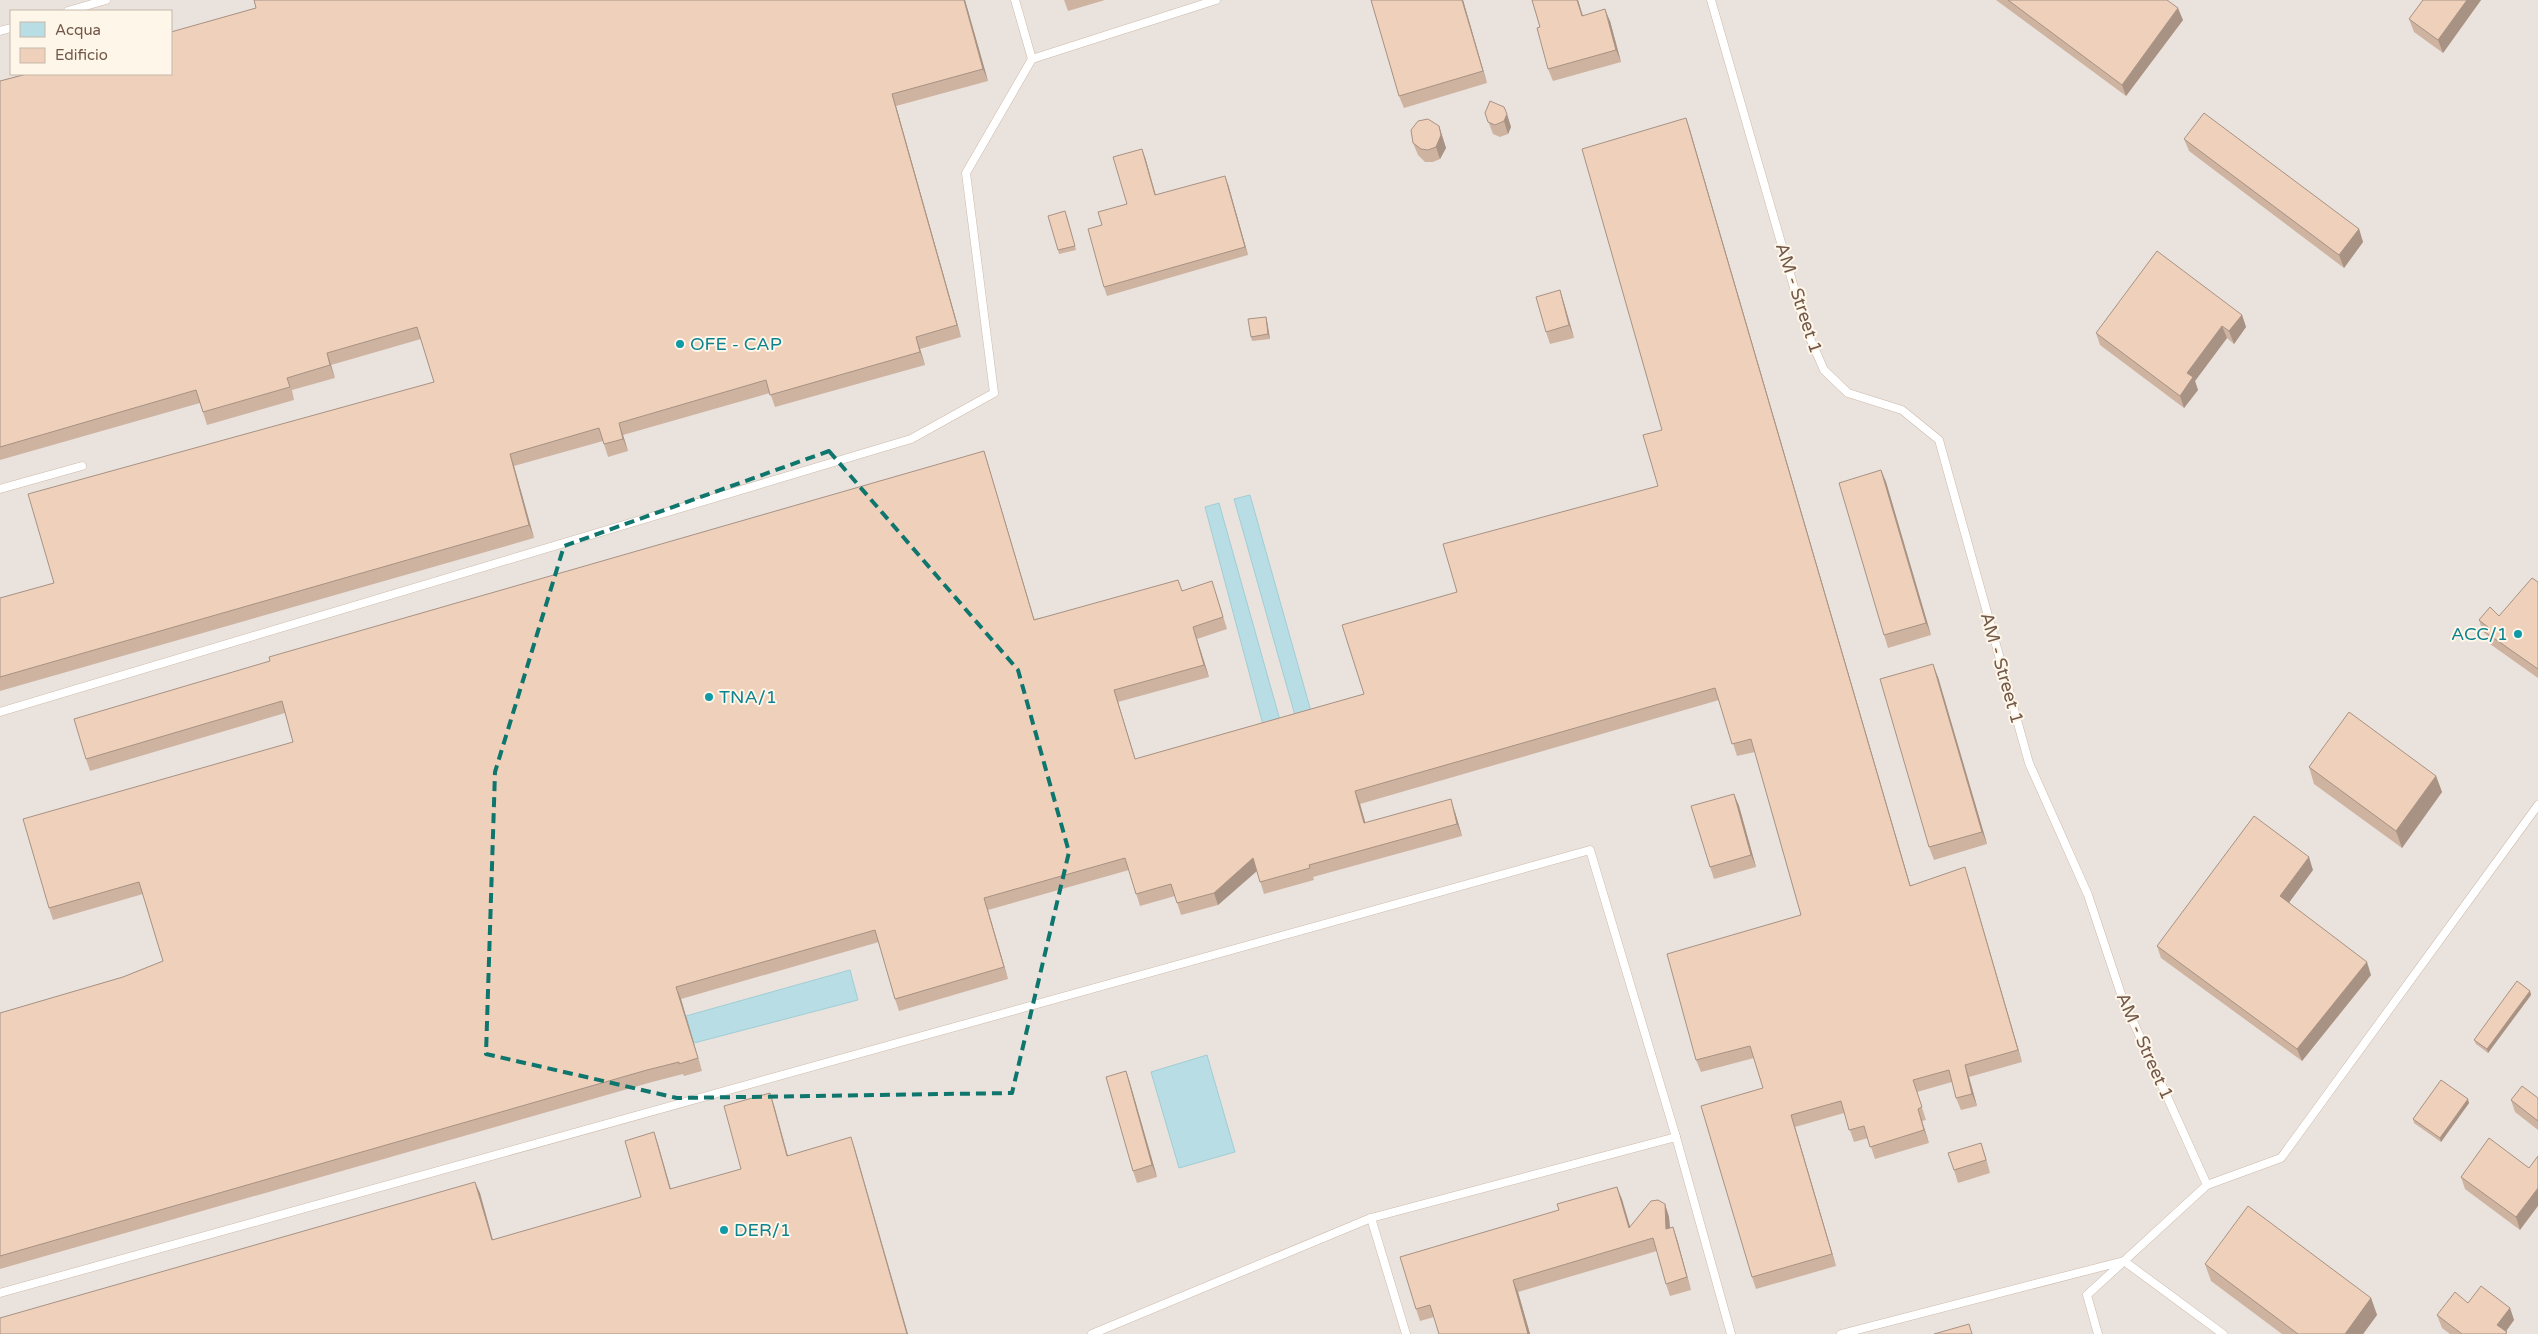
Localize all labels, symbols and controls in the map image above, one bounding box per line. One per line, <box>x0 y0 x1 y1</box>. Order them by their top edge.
legend <box>10 10 172 75</box>
text: Acqua <box>55 21 101 39</box>
text: Edificio <box>55 46 108 64</box>
street label: AM - Street 1 <box>1771 240 1827 356</box>
place label: OFE - CAP <box>690 333 782 355</box>
marker: OFE - CAP <box>674 338 686 350</box>
street label: AM - Street 1 <box>1976 610 2028 726</box>
place label: ACC/1 <box>2451 623 2508 645</box>
marker: ACC/1 <box>2512 628 2524 640</box>
place label: TNA/1 <box>719 686 777 708</box>
marker: TNA/1 <box>703 691 715 703</box>
street label: AM - Street 1 <box>2112 989 2178 1103</box>
place label: DER/1 <box>734 1219 791 1241</box>
marker: DER/1 <box>718 1224 730 1236</box>

